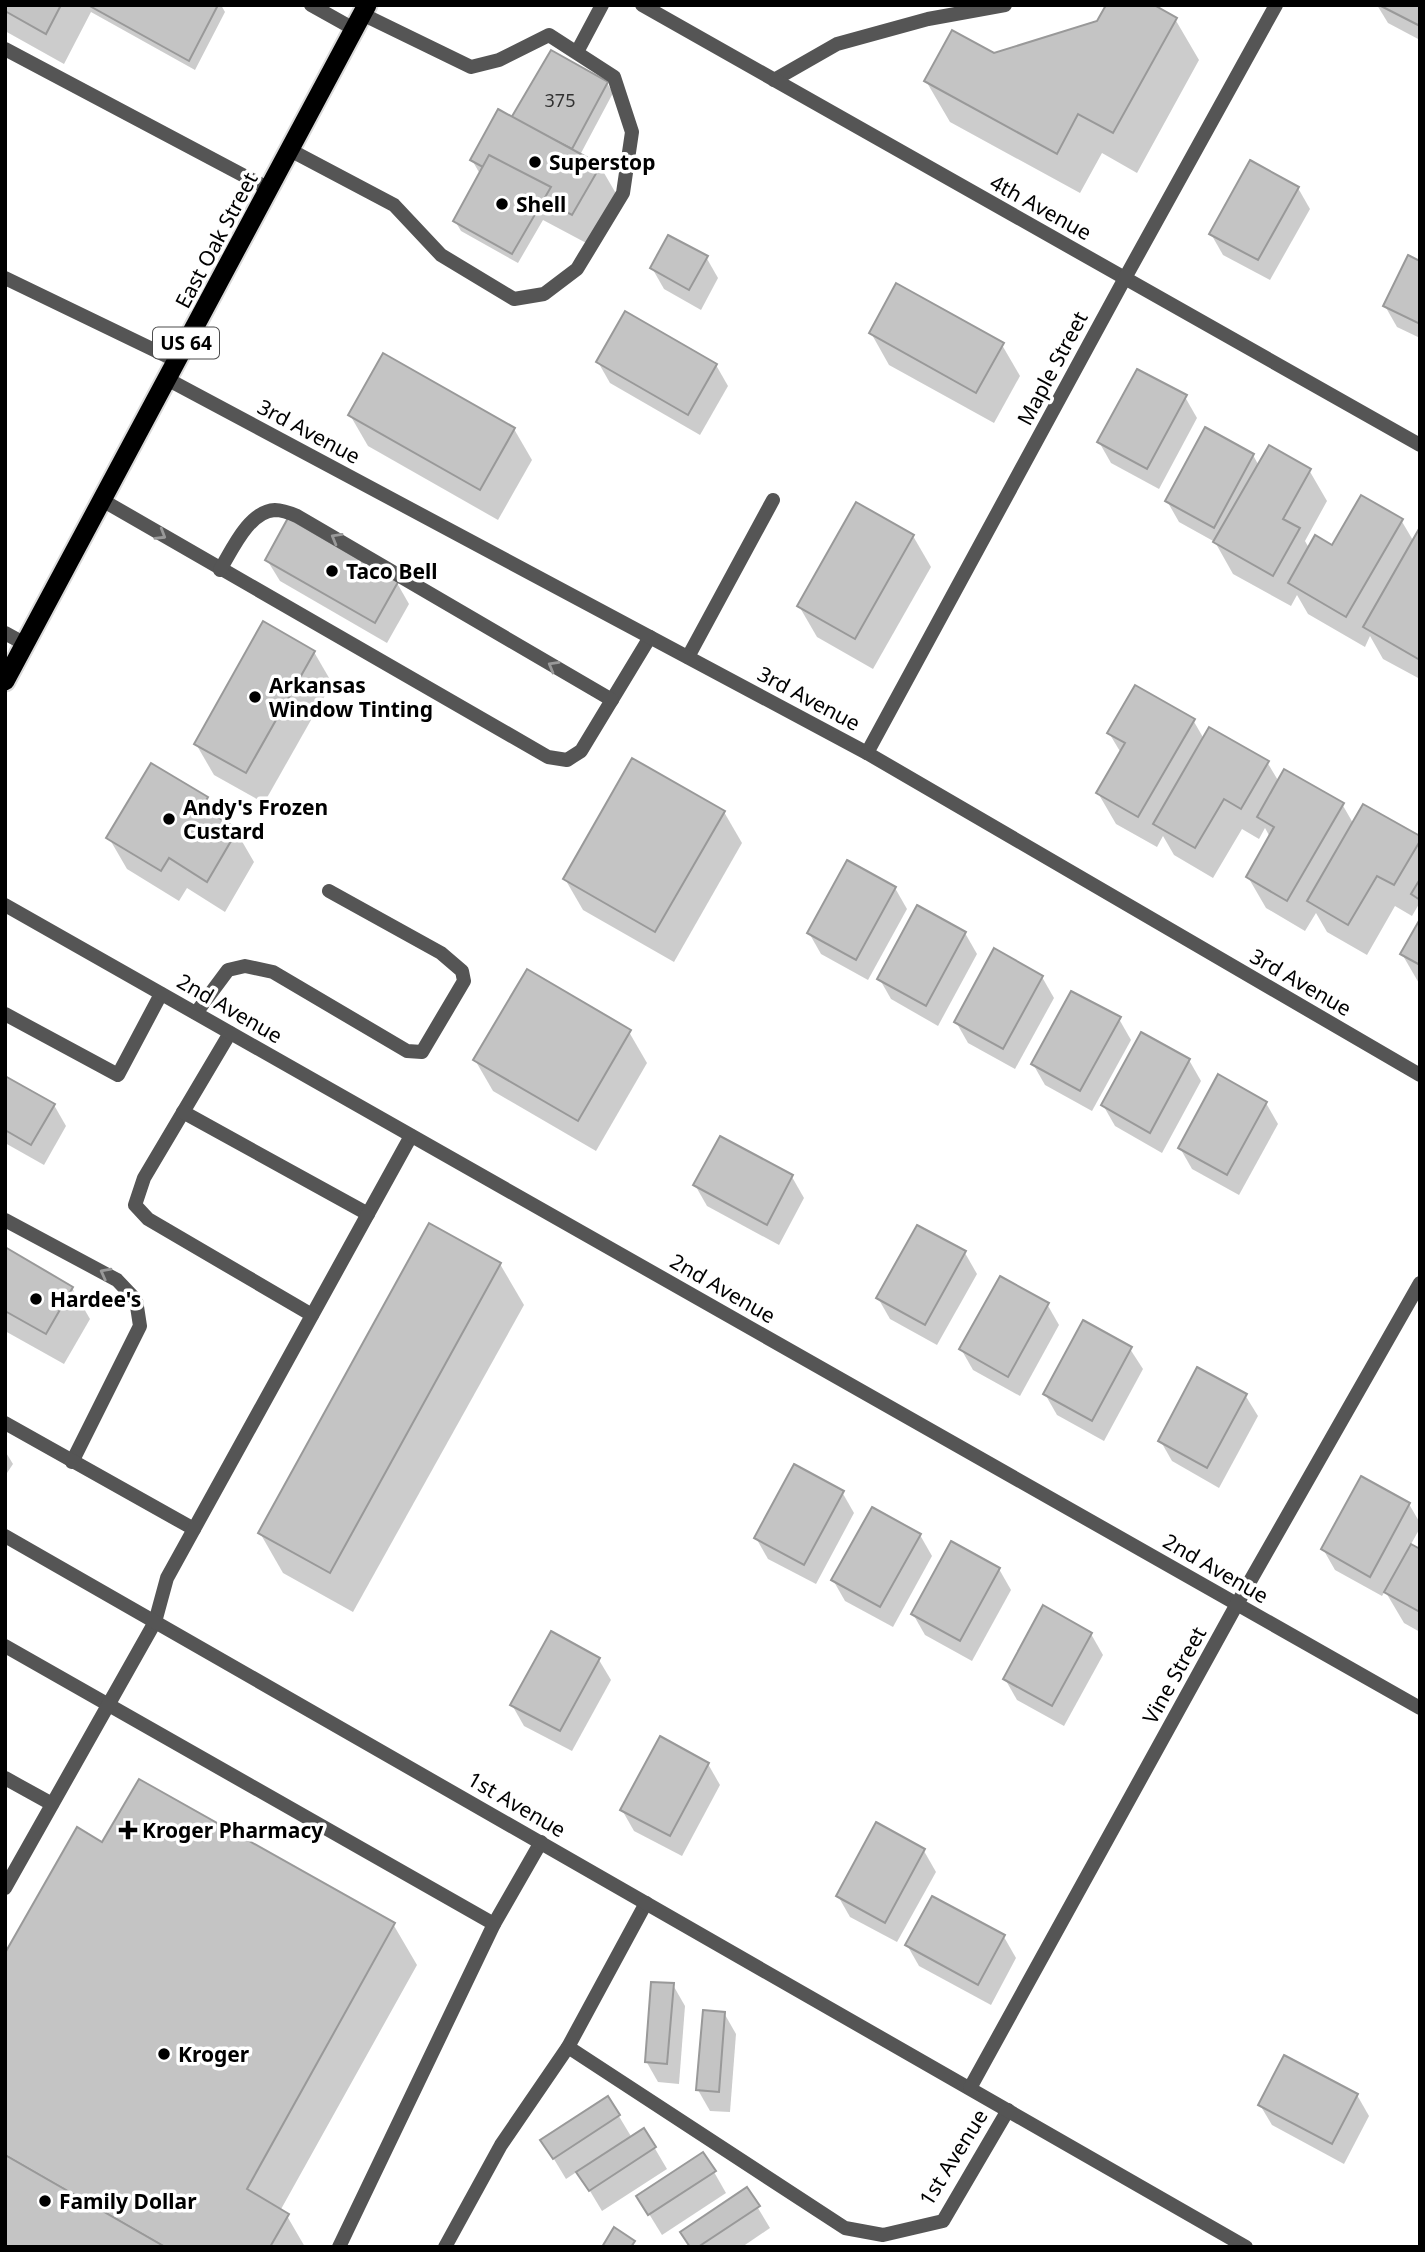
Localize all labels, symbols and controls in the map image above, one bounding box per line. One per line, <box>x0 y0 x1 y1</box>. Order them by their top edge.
house number: 375 <box>545 88 575 112</box>
place label: Superstop <box>549 148 655 176</box>
marker: Superstop <box>527 154 543 170</box>
street label: East Oak Street <box>168 167 264 313</box>
street label: 4th Avenue <box>985 168 1097 246</box>
place label: Shell <box>516 190 566 218</box>
marker: Shell <box>494 196 510 212</box>
street label: Maple Street <box>1010 306 1094 430</box>
road number: US 64 <box>153 328 219 358</box>
street label: 3rd Avenue <box>253 392 365 470</box>
one-way arrow <box>153 527 166 540</box>
one-way arrow <box>330 534 343 547</box>
place label: Taco Bell <box>346 557 437 585</box>
marker: Taco Bell <box>324 563 340 579</box>
street label: 3rd Avenue <box>753 659 865 737</box>
one-way arrow <box>548 661 560 674</box>
place label: Arkansas Window Tinting <box>269 671 433 723</box>
marker: Arkansas Window Tinting <box>247 689 263 705</box>
place label: Andy's Frozen Custard <box>183 793 328 845</box>
marker: Andy's Frozen Custard <box>161 811 177 827</box>
street label: 3rd Avenue <box>1245 942 1357 1022</box>
street label: 2nd Avenue <box>172 967 288 1049</box>
street label: 2nd Avenue <box>665 1247 781 1329</box>
one-way arrow <box>99 1268 112 1281</box>
place label: Hardee's <box>50 1285 141 1313</box>
marker: Hardee's <box>28 1291 44 1307</box>
street label: 2nd Avenue <box>1158 1527 1274 1609</box>
street label: Vine Street <box>1136 1621 1212 1729</box>
street label: 1st Avenue <box>463 1765 571 1843</box>
place label: Kroger Pharmacy <box>142 1816 323 1844</box>
marker: Kroger Pharmacy <box>120 1822 136 1838</box>
place label: Kroger <box>178 2040 250 2068</box>
marker: Kroger <box>156 2046 172 2062</box>
street label: 1st Avenue <box>912 2103 994 2211</box>
place label: Family Dollar <box>59 2187 197 2215</box>
marker: Family Dollar <box>37 2193 53 2209</box>

